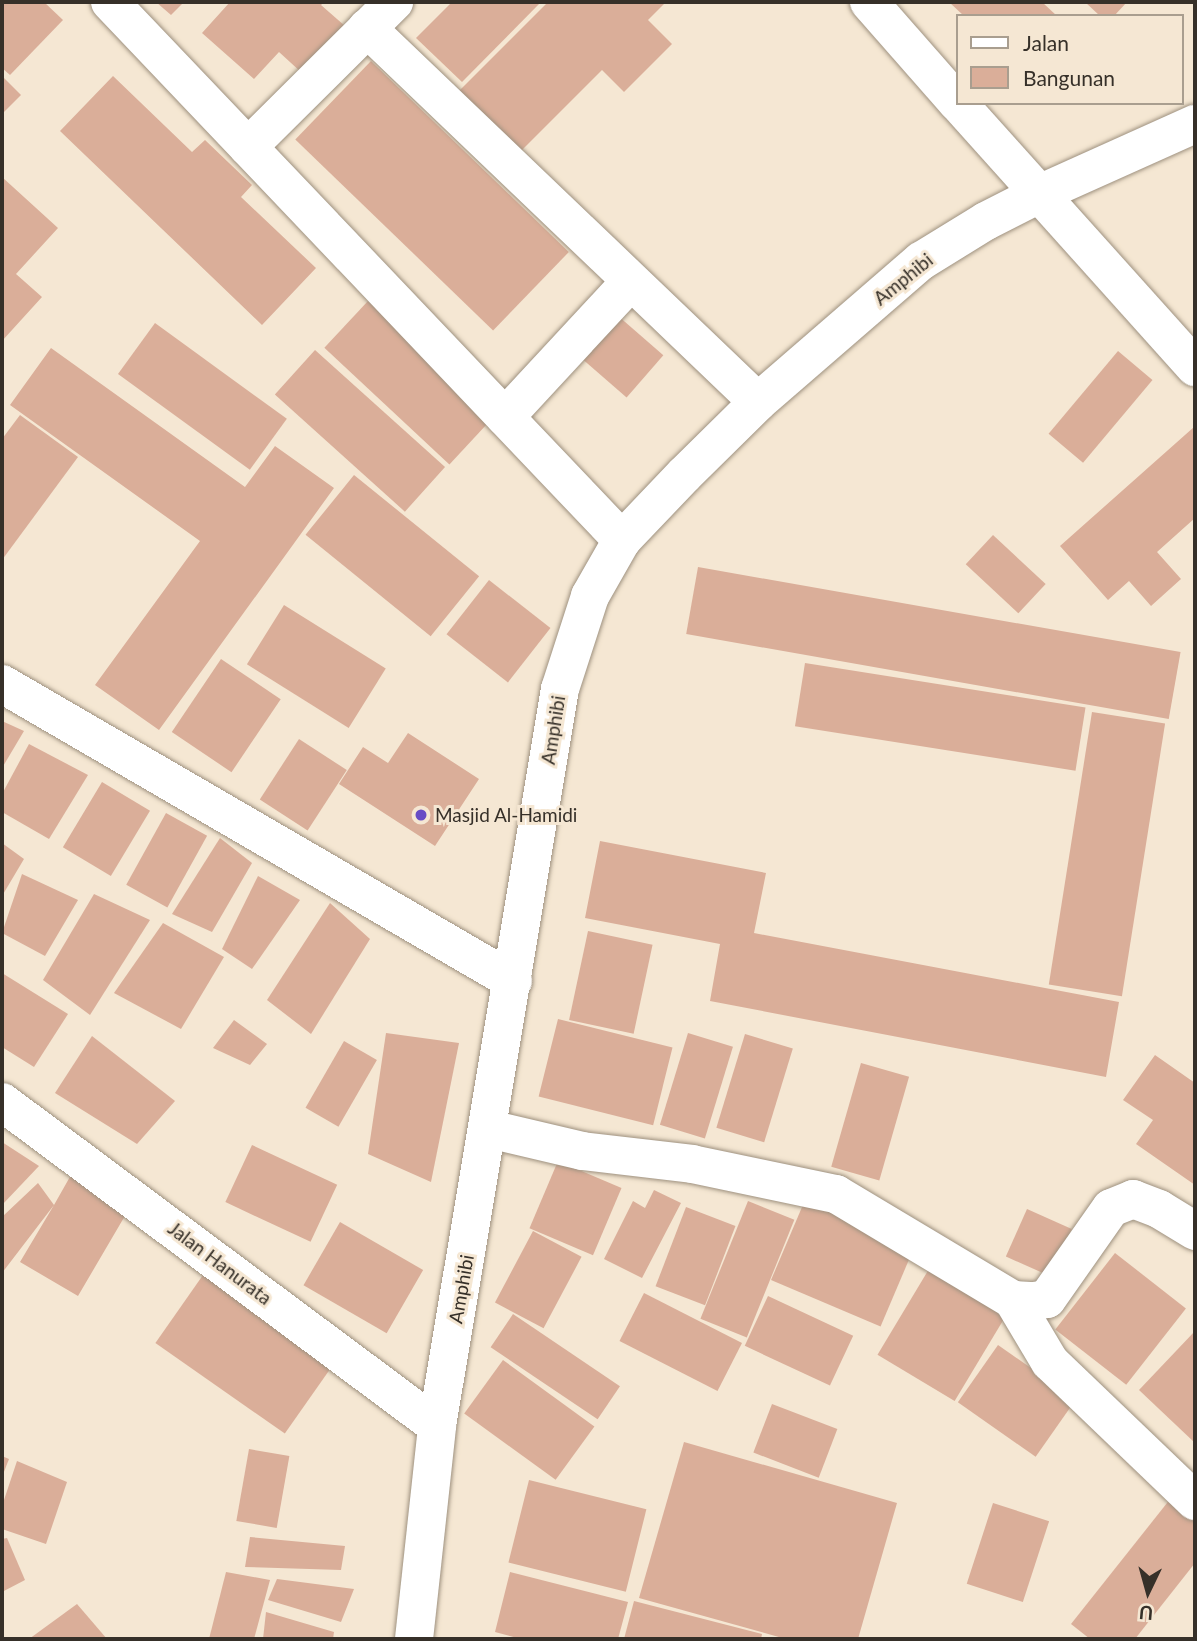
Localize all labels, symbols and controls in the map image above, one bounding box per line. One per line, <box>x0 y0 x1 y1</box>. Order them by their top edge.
legend <box>956 14 1183 105</box>
text: Jalan <box>1023 30 1069 55</box>
text: Bangunan <box>1023 65 1115 90</box>
street label: Amphibi <box>869 248 937 310</box>
street label: Amphibi <box>536 694 570 766</box>
place label: Masjid Al-Hamidi <box>435 804 578 826</box>
marker: Masjid Al-Hamidi <box>413 807 429 823</box>
street label: Jalan Hanurata <box>164 1217 276 1309</box>
street label: Amphibi <box>444 1253 478 1325</box>
north arrow <box>1113 1557 1183 1627</box>
text: U <box>1138 1601 1154 1625</box>

